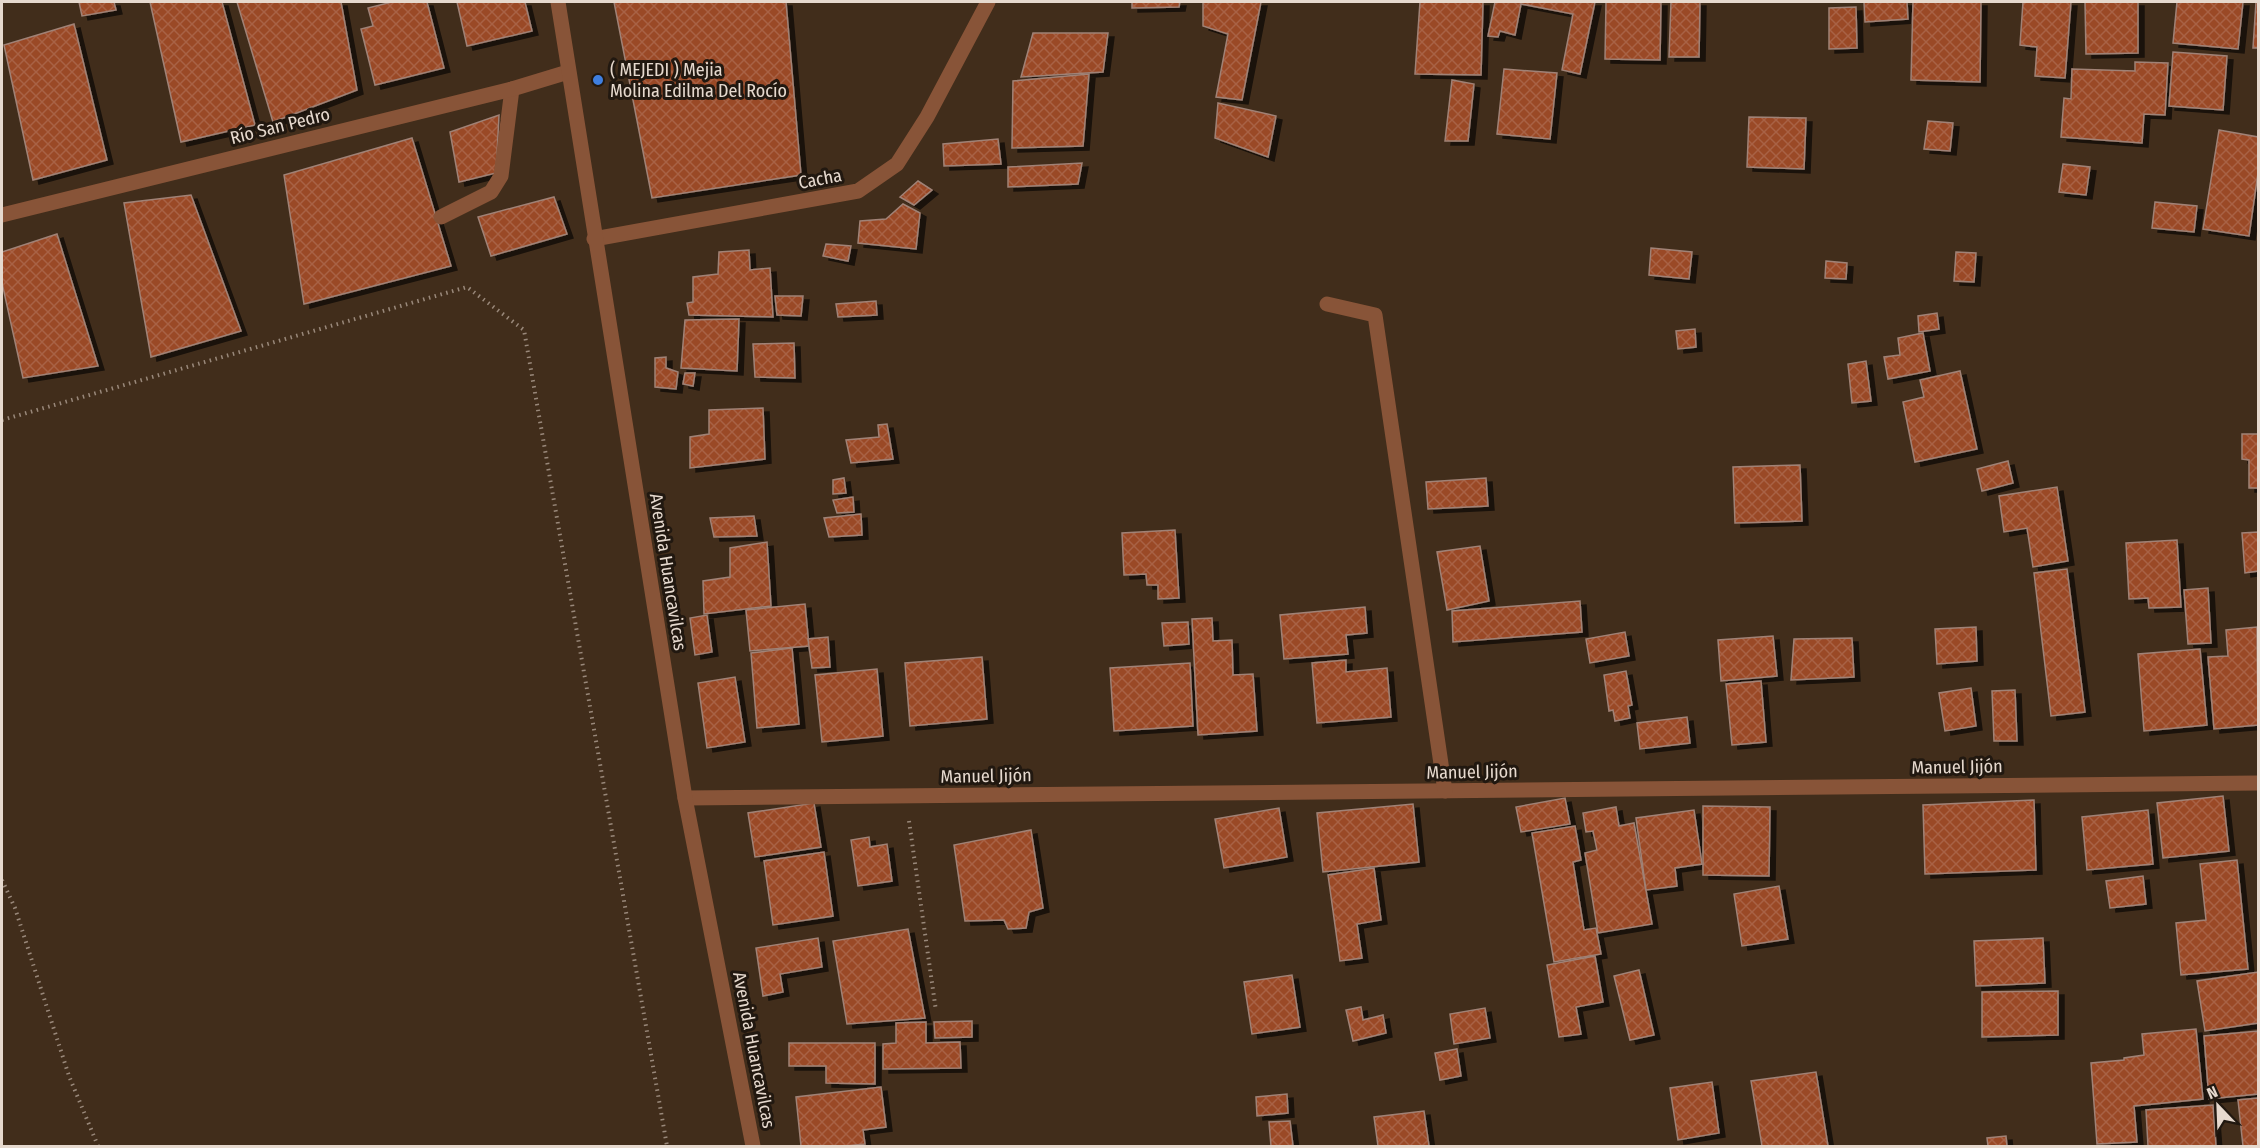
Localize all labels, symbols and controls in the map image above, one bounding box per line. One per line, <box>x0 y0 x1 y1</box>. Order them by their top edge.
place label: ( MEJEDI ) Mejia Molina Edilma Del Rocío <box>610 59 787 102</box>
marker: ( MEJEDI ) Mejia Molina Edilma Del Rocío <box>591 73 605 87</box>
street label: Río San Pedro <box>228 103 332 149</box>
street label: Cacha <box>796 164 844 194</box>
street label: Avenida Huancavilcas <box>645 492 691 652</box>
street label: Manuel Jijón <box>1911 755 2003 779</box>
street label: Manuel Jijón <box>1426 760 1518 784</box>
street label: Manuel Jijón <box>940 764 1032 788</box>
street label: Avenida Huancavilcas <box>728 970 780 1130</box>
north arrow <box>2188 1076 2248 1136</box>
text: N <box>2204 1082 2220 1103</box>

